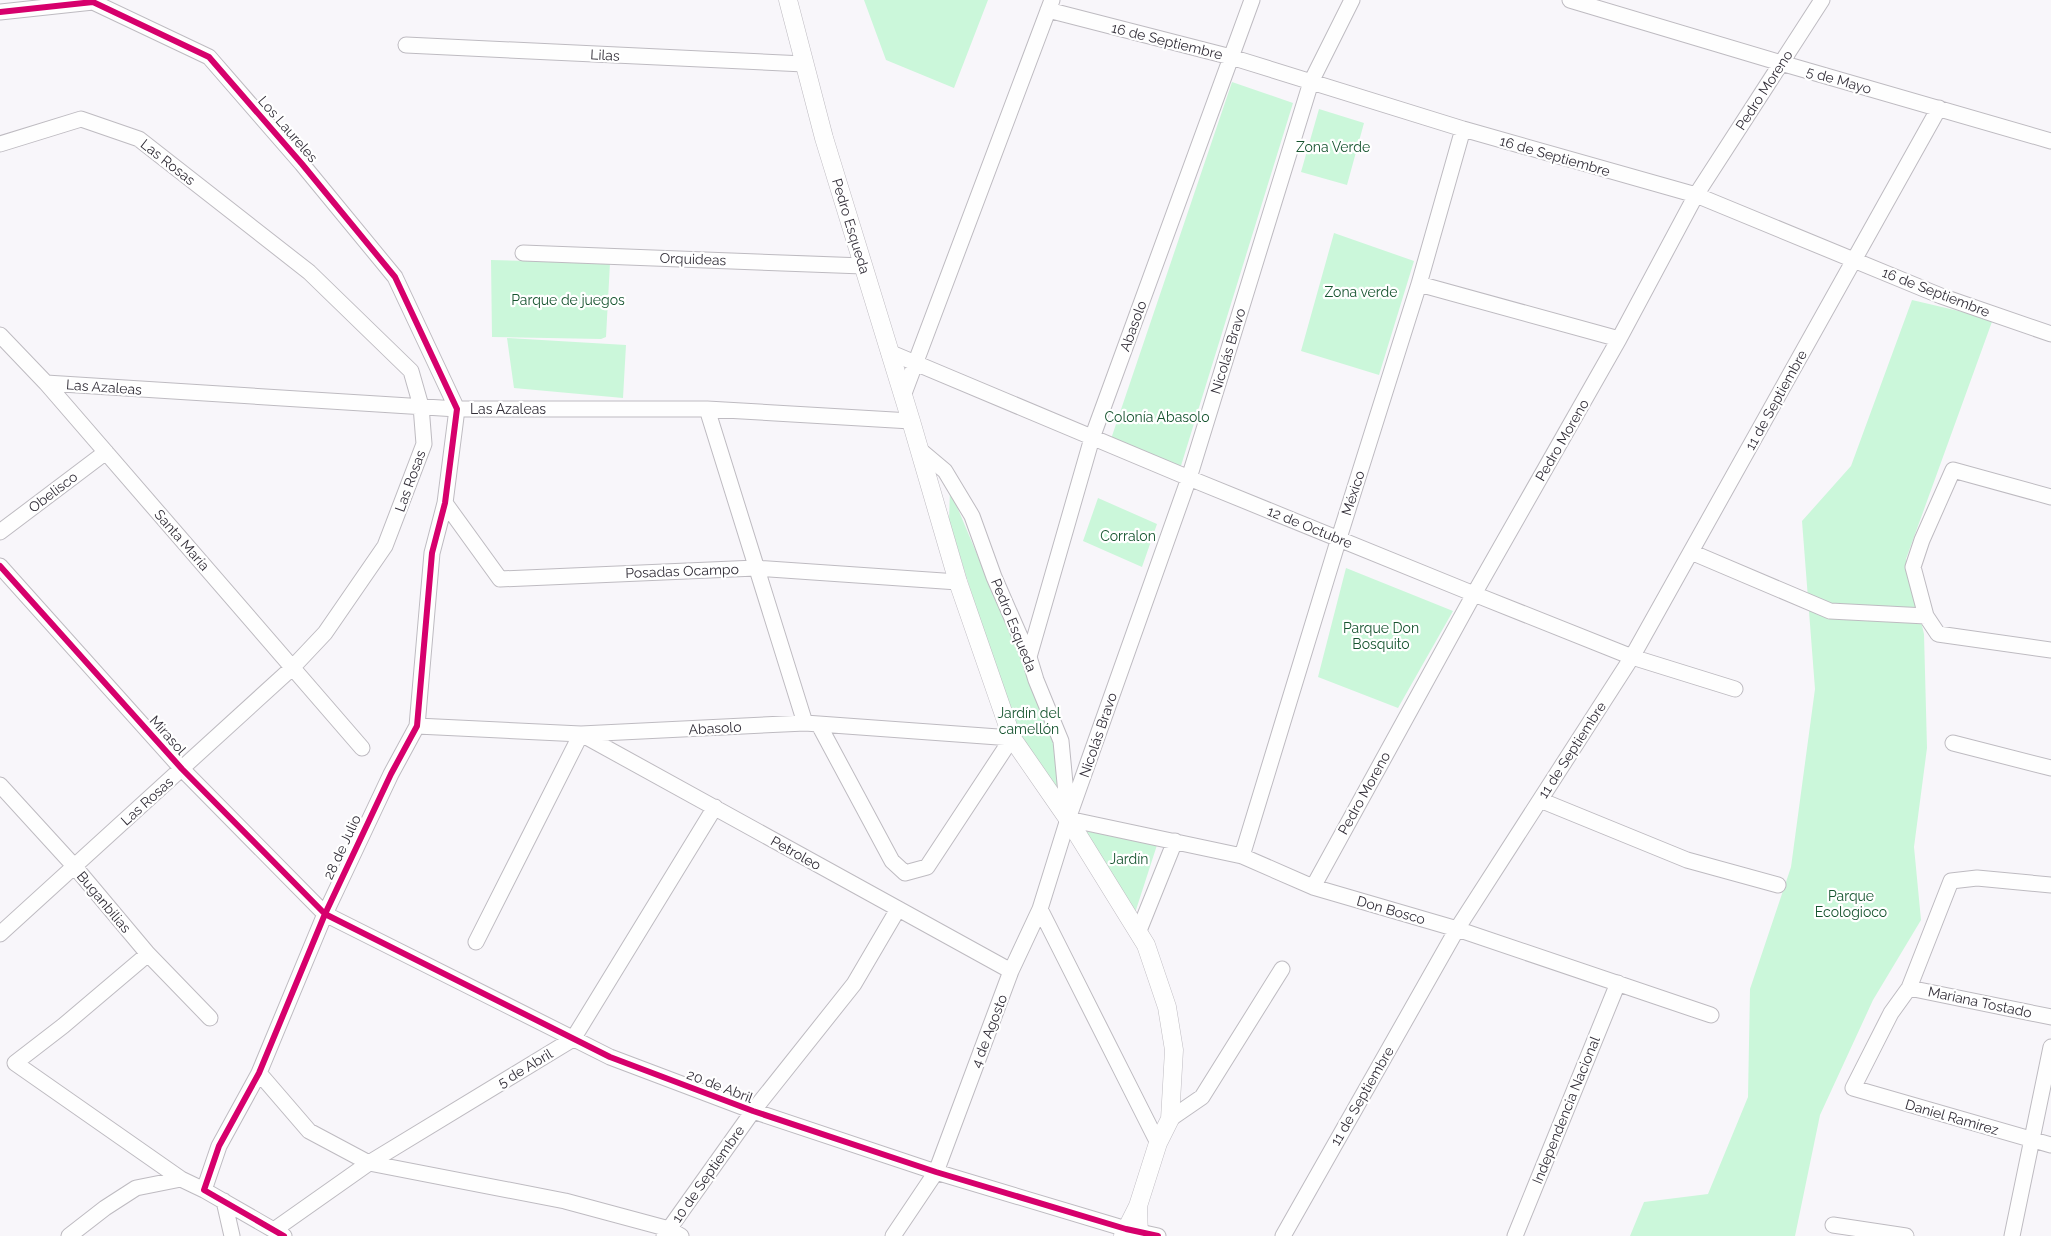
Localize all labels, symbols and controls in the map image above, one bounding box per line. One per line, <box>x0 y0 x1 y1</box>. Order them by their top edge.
street label: 16 de Septiembre <box>1110 19 1224 63</box>
street label: Lilas <box>590 46 620 64</box>
street label: Pedro Moreno <box>1732 47 1796 133</box>
street label: 5 de Mayo <box>1805 63 1873 97</box>
street label: Los Laureles <box>255 93 321 166</box>
street label: 16 de Septiembre <box>1498 133 1612 179</box>
street label: Las Rosas <box>138 136 199 188</box>
park label: Zona Verde <box>1296 139 1370 155</box>
street label: Pedro Esqueda <box>829 176 873 276</box>
street label: Orquideas <box>659 250 727 268</box>
street label: 16 de Septiembre <box>1880 264 1992 320</box>
park label: Zona verde <box>1325 284 1397 300</box>
park label: Parque de juegos <box>511 292 625 308</box>
street label: Abasolo <box>1116 298 1150 354</box>
street label: Nicolás Bravo <box>1207 306 1249 396</box>
street label: 11 de Septiembre <box>1742 347 1810 453</box>
street label: Las Azaleas <box>65 376 143 398</box>
street label: Pedro Moreno <box>1532 396 1592 484</box>
street label: Las Azaleas <box>470 401 546 417</box>
park label: Colonía Abasolo <box>1104 409 1210 425</box>
street label: Las Rosas <box>391 448 429 514</box>
street label: Obelisco <box>25 468 81 516</box>
street label: México <box>1338 469 1368 517</box>
street label: 12 de Octubre <box>1265 503 1355 551</box>
street label: Santa María <box>151 506 213 574</box>
park label: Corralon <box>1100 528 1156 544</box>
street label: Posadas Ocampo <box>625 561 739 581</box>
street label: Pedro Esqueda <box>988 576 1040 674</box>
park label: Parque Don Bosquito <box>1343 620 1419 652</box>
street label: Nicolás Bravo <box>1076 690 1120 780</box>
street label: 11 de Septiembre <box>1535 699 1609 801</box>
park label: Jardín del camellón <box>997 705 1061 737</box>
street label: Mirasol <box>146 712 190 758</box>
street label: Abasolo <box>688 719 742 737</box>
street label: Pedro Moreno <box>1335 749 1393 837</box>
street label: Las Rosas <box>118 773 176 829</box>
street label: 28 de Julio <box>320 812 364 882</box>
street label: Petroleo <box>768 833 824 873</box>
park label: Jardín <box>1110 851 1148 867</box>
street label: Buganbilias <box>74 868 134 936</box>
park label: Parque Ecologioco <box>1815 888 1887 920</box>
street label: Don Bosco <box>1355 893 1427 927</box>
street label: Mariana Tostado <box>1927 983 2033 1021</box>
street label: 4 de Agosto <box>968 992 1010 1070</box>
street label: Independencia Nacional <box>1529 1034 1603 1186</box>
street label: 11 de Septiembre <box>1327 1044 1397 1148</box>
street label: 5 de Abril <box>495 1045 555 1091</box>
street label: 20 de Abril <box>685 1066 755 1106</box>
street label: Daniel Ramirez <box>1904 1096 2001 1138</box>
street label: 10 de Septiembre <box>669 1123 747 1225</box>

